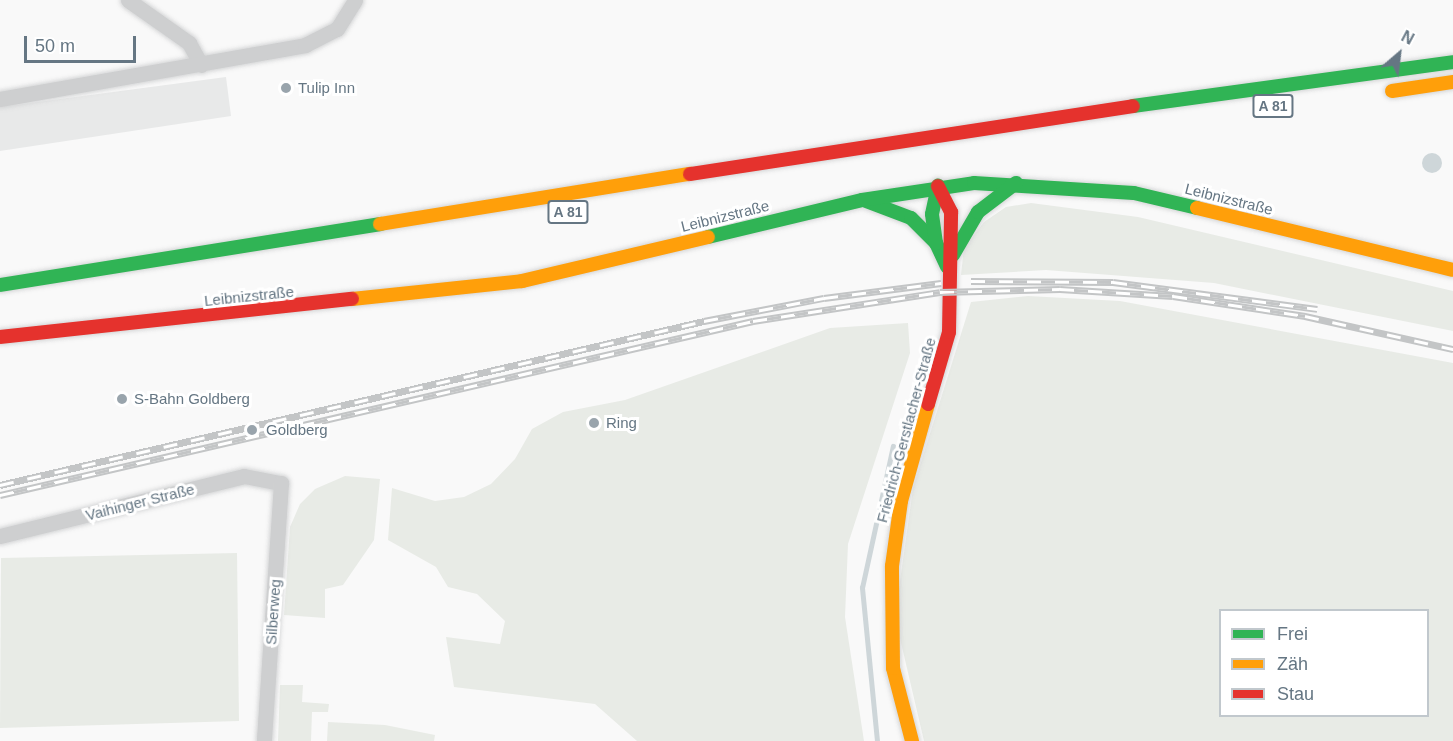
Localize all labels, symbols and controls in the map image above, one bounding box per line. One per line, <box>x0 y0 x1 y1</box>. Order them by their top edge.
scale bar <box>27 24 140 62</box>
north arrow <box>1369 24 1429 84</box>
text: N <box>1399 27 1417 48</box>
text: 50 m <box>35 36 75 56</box>
place label: Tulip Inn <box>298 79 355 97</box>
marker: Tulip Inn <box>279 81 293 95</box>
road number: A 81 <box>1252 95 1294 117</box>
street label: Leibnizstraße <box>1183 179 1275 219</box>
street label: Leibnizstraße <box>679 196 771 236</box>
road number: A 81 <box>547 201 589 223</box>
street label: Leibnizstraße <box>203 282 295 310</box>
street label: Friedrich-Gerstlacher-Straße <box>873 335 939 525</box>
place label: S-Bahn Goldberg <box>134 390 250 408</box>
marker: S-Bahn Goldberg <box>115 392 129 406</box>
place label: Ring <box>606 414 637 432</box>
marker: Ring <box>587 416 601 430</box>
marker: Goldberg <box>243 421 261 439</box>
place label: Goldberg <box>266 421 328 439</box>
street label: Vaihinger Straße <box>84 480 196 524</box>
street label: Silberweg <box>262 579 284 645</box>
legend <box>1219 609 1429 717</box>
text: Frei <box>1277 624 1308 644</box>
text: Zäh <box>1277 654 1308 674</box>
text: Stau <box>1277 684 1314 704</box>

